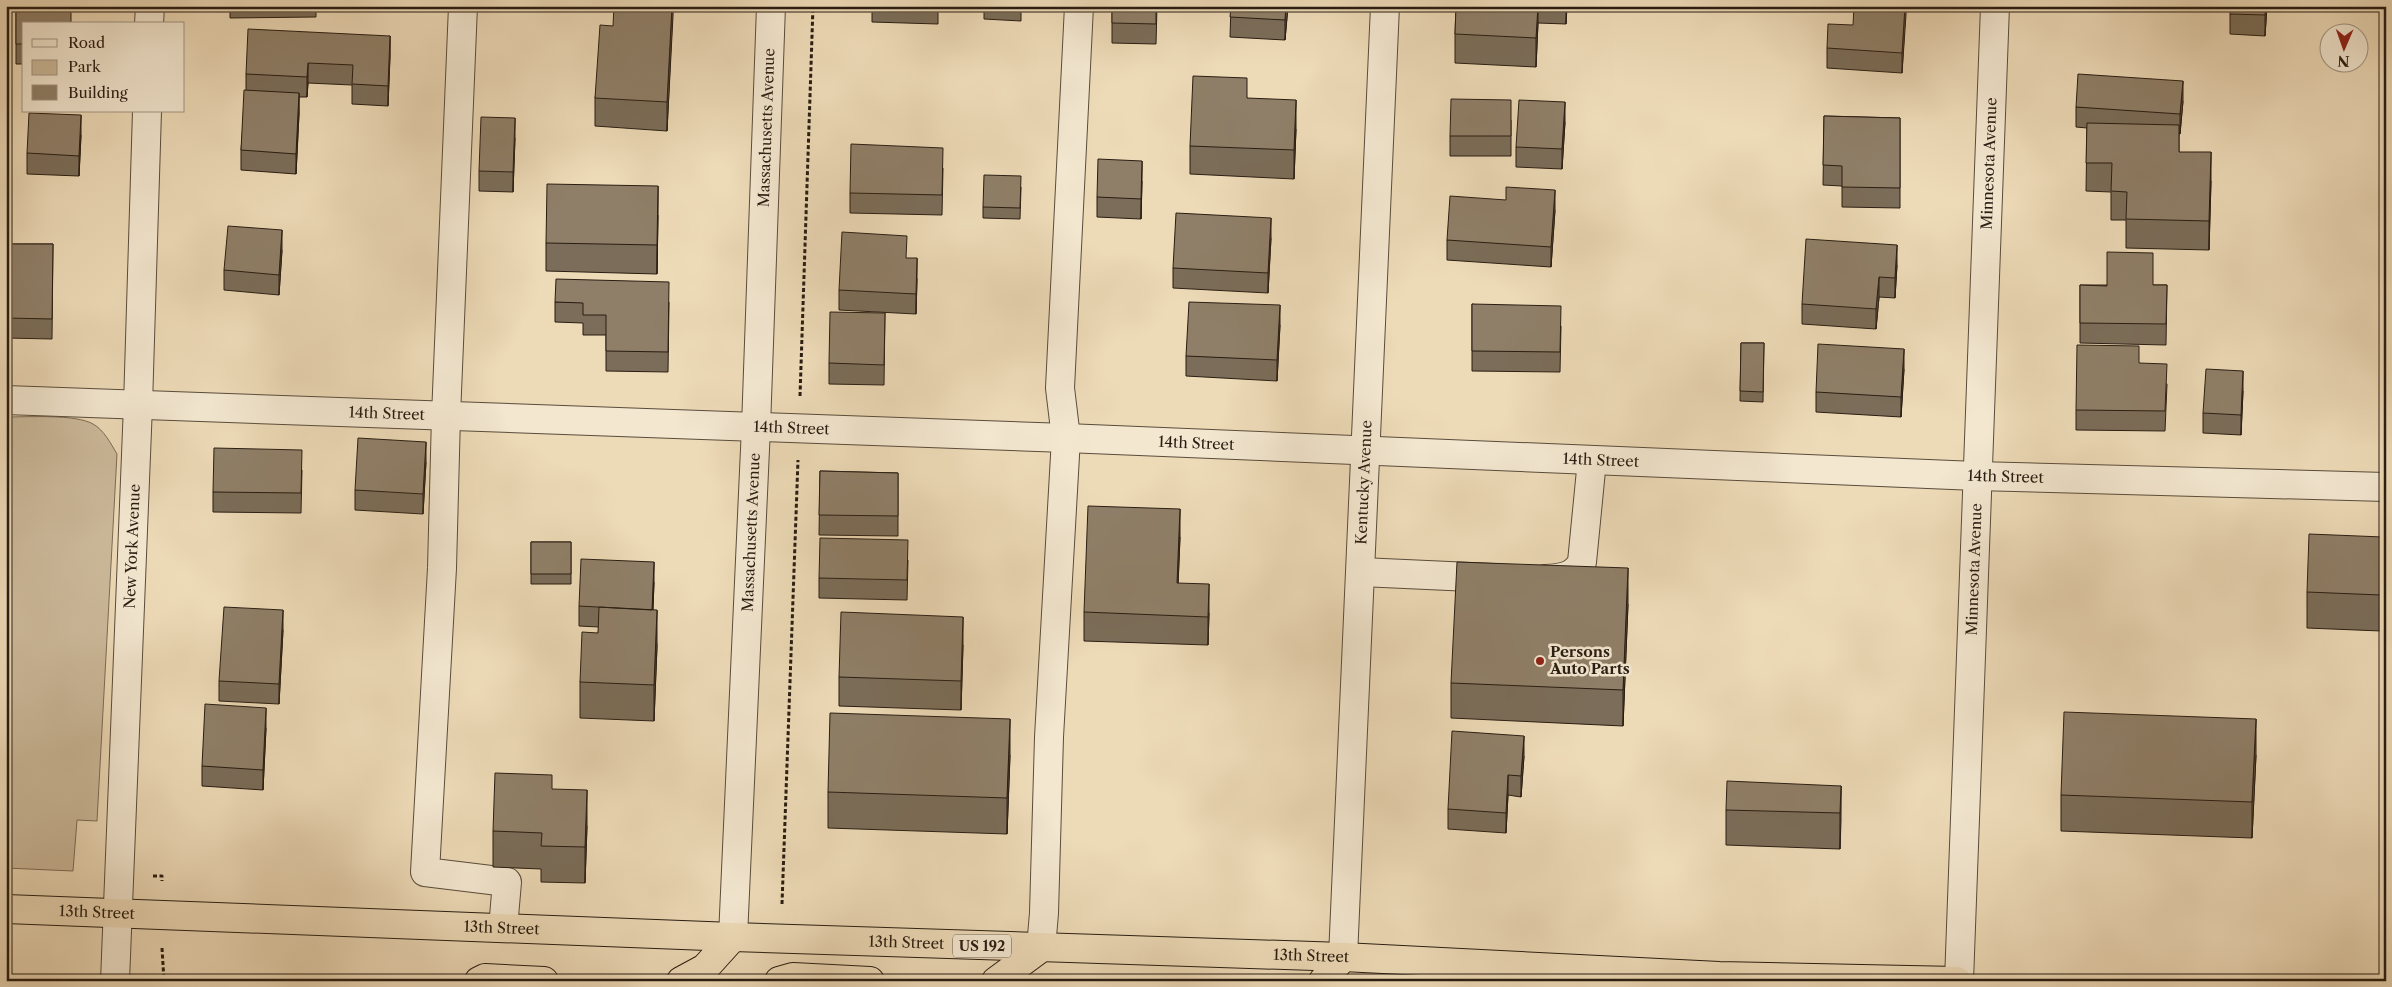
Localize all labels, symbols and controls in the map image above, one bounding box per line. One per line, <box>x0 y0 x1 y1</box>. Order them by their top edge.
legend <box>22 22 185 112</box>
north arrow <box>2320 22 2370 72</box>
text: Road <box>68 33 105 52</box>
street label: Massachusetts Avenue <box>754 48 778 208</box>
text: N <box>2337 52 2350 70</box>
text: Park <box>68 57 102 76</box>
text: Building <box>68 83 128 102</box>
street label: Minnesota Avenue <box>1977 97 2001 230</box>
street label: 14th Street <box>348 402 426 424</box>
street label: 14th Street <box>753 417 831 439</box>
street label: Kentucky Avenue <box>1351 420 1376 545</box>
street label: 14th Street <box>1158 432 1235 454</box>
street label: 14th Street <box>1562 449 1640 471</box>
street label: Massachusetts Avenue <box>738 452 764 612</box>
street label: 14th Street <box>1967 466 2045 487</box>
street label: New York Avenue <box>120 483 144 609</box>
street label: Minnesota Avenue <box>1962 503 1986 636</box>
place label: Persons Auto Parts <box>1549 642 1630 678</box>
marker: Persons Auto Parts <box>1534 655 1546 667</box>
street label: 13th Street <box>59 901 136 923</box>
street label: 13th Street <box>463 917 541 939</box>
street label: 13th Street <box>868 931 945 953</box>
road number: US 192 <box>953 934 1011 958</box>
street label: 13th Street <box>1273 945 1350 966</box>

